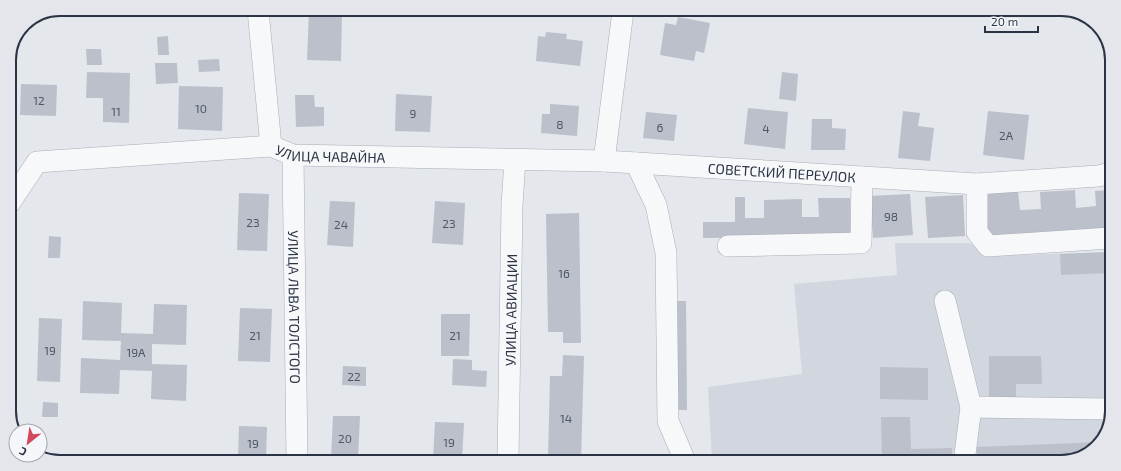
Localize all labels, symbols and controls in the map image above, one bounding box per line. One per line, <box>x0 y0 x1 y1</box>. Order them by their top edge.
scale bar <box>985 8 1038 34</box>
text: 20 m <box>991 14 1018 28</box>
house number: 12 <box>33 93 45 107</box>
house number: 10 <box>195 101 207 115</box>
house number: 11 <box>111 104 121 118</box>
house number: 9 <box>410 106 417 120</box>
house number: 8 <box>556 117 564 131</box>
house number: 6 <box>657 120 664 134</box>
house number: 4 <box>762 121 770 135</box>
house number: 2А <box>999 128 1014 142</box>
street label: УЛИЦА ЧАВАЙНА <box>273 140 386 165</box>
street label: СОВЕТСКИЙ ПЕРЕУЛОК <box>707 159 856 185</box>
house number: 98 <box>884 209 898 223</box>
house number: 23 <box>246 215 260 229</box>
house number: 23 <box>442 216 456 230</box>
house number: 24 <box>334 217 348 231</box>
street label: УЛИЦА ЛЬВА ТОЛСТОГО <box>285 230 305 384</box>
street label: УЛИЦА АВИАЦИИ <box>501 254 520 366</box>
house number: 16 <box>558 266 570 280</box>
house number: 21 <box>249 328 261 342</box>
house number: 21 <box>449 328 461 342</box>
house number: 19 <box>44 343 56 357</box>
house number: 19А <box>126 345 146 359</box>
house number: 22 <box>347 369 361 383</box>
house number: 14 <box>560 411 572 425</box>
north arrow <box>8 423 48 463</box>
house number: 20 <box>338 431 352 445</box>
house number: 19 <box>443 435 455 449</box>
house number: 19 <box>247 436 259 450</box>
text: С <box>16 445 29 459</box>

